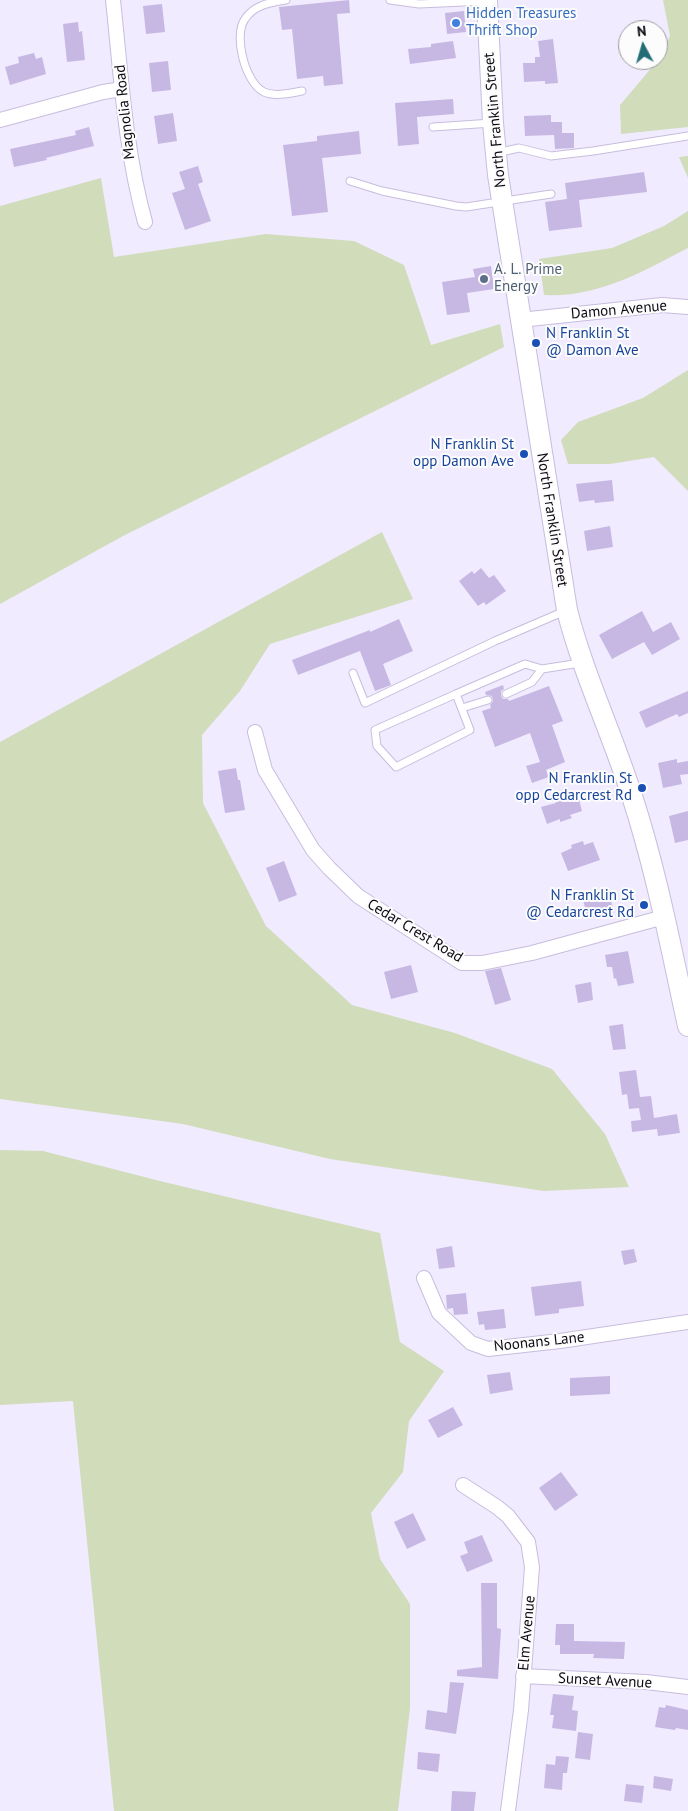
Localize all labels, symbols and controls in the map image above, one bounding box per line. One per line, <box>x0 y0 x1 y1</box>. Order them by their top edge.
place label: Hidden Treasures Thrift Shop <box>466 5 576 40</box>
marker: Hidden Treasures Thrift Shop <box>450 17 462 29</box>
north arrow <box>618 20 668 70</box>
text: N <box>636 22 647 41</box>
street label: North Franklin Street <box>480 52 510 188</box>
street label: Magnolia Road <box>111 64 139 160</box>
place label: A. L. Prime Energy <box>494 261 562 296</box>
marker: A. L. Prime Energy <box>478 273 490 285</box>
street label: Damon Avenue <box>570 297 668 323</box>
place label: N Franklin St @ Damon Ave <box>546 325 639 360</box>
marker: N Franklin St @ Damon Ave <box>530 337 542 349</box>
place label: N Franklin St opp Damon Ave <box>413 436 514 471</box>
marker: N Franklin St opp Damon Ave <box>518 448 530 460</box>
street label: North Franklin Street <box>533 452 571 588</box>
place label: N Franklin St opp Cedarcrest Rd <box>516 770 632 805</box>
marker: N Franklin St opp Cedarcrest Rd <box>636 782 648 794</box>
place label: N Franklin St @ Cedarcrest Rd <box>526 887 634 922</box>
street label: Cedar Crest Road <box>364 895 466 967</box>
marker: N Franklin St @ Cedarcrest Rd <box>638 899 650 911</box>
street label: Noonans Lane <box>493 1328 585 1356</box>
street label: Elm Avenue <box>515 1595 539 1671</box>
street label: Sunset Avenue <box>558 1670 652 1692</box>

